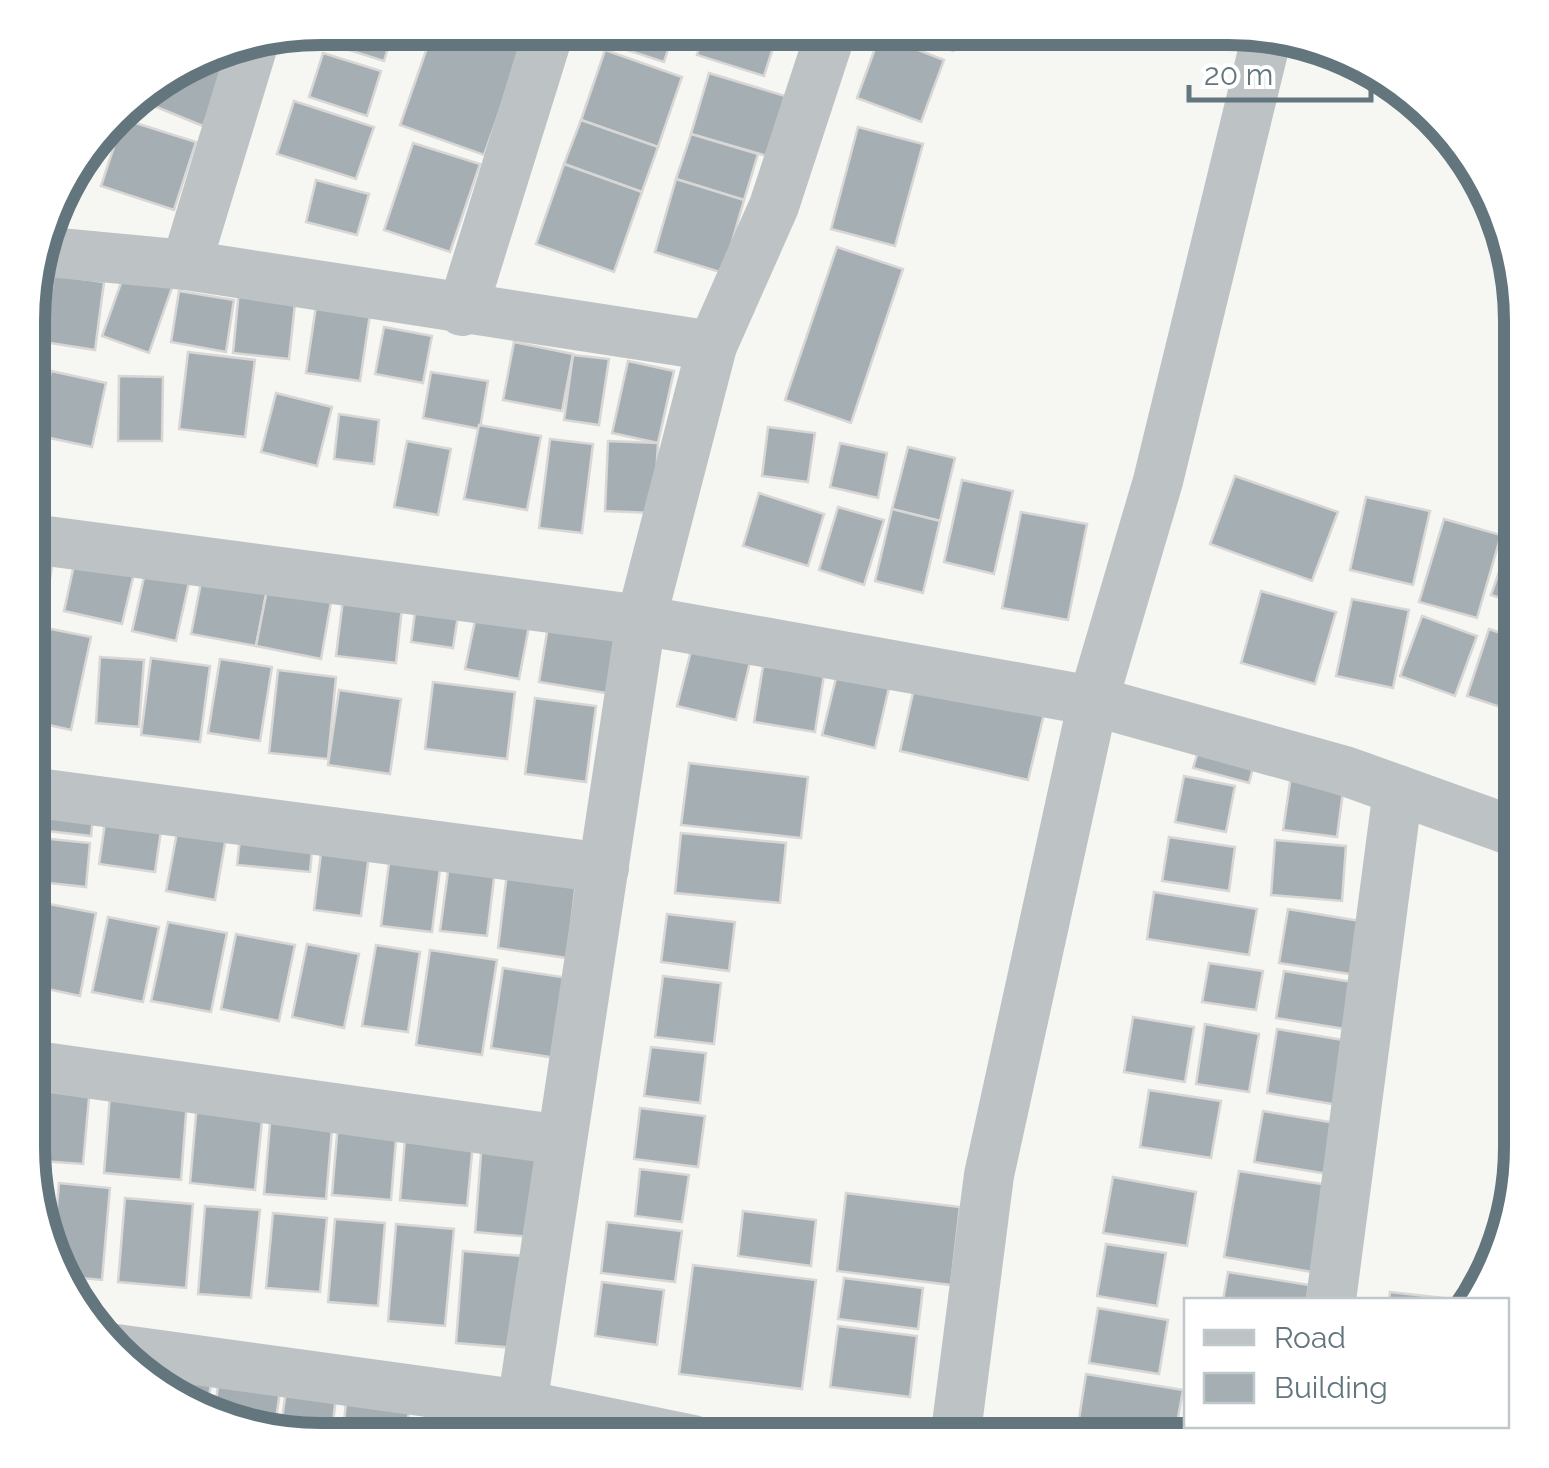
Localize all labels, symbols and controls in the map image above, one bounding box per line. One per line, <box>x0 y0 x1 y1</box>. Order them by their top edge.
scale bar <box>1189 40 1372 102</box>
text: 20 m <box>1204 57 1273 92</box>
legend <box>1184 1298 1509 1428</box>
text: Road <box>1274 1320 1346 1355</box>
text: Building <box>1274 1370 1388 1405</box>

